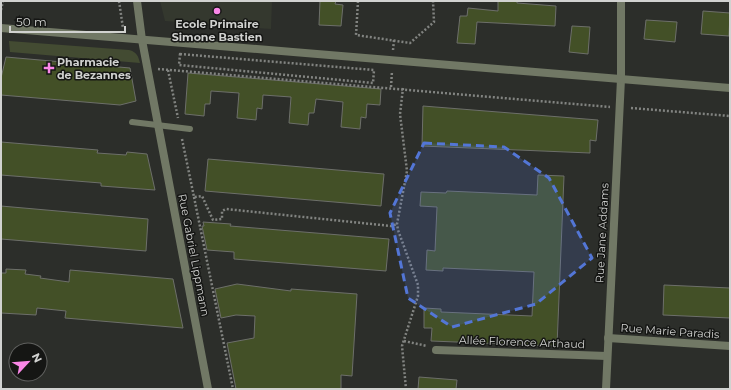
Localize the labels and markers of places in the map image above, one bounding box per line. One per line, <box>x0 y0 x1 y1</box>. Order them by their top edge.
marker: Ecole Primaire Simone Bastien <box>212 6 222 16</box>
place label: Ecole Primaire Simone Bastien <box>172 17 262 44</box>
place label: Pharmacie de Bezannes <box>57 55 131 82</box>
marker: Pharmacie de Bezannes <box>44 63 54 73</box>

